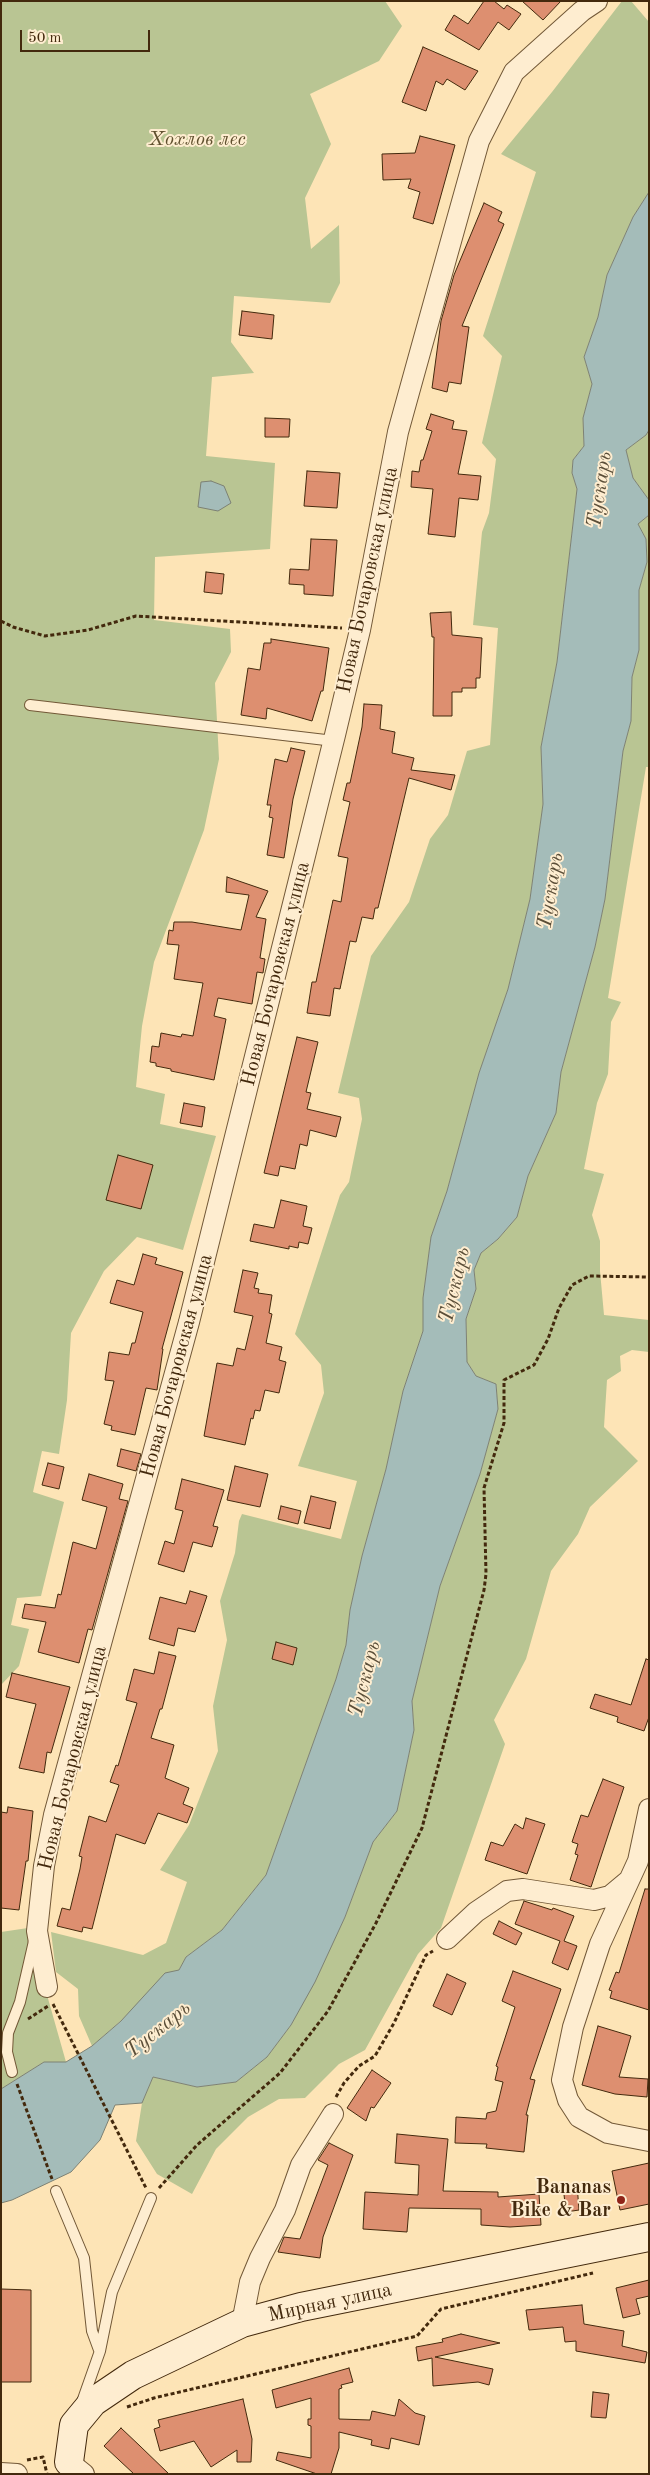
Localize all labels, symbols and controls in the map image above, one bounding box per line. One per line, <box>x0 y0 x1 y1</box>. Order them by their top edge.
scale bar <box>22 20 152 52</box>
text: 50 m <box>28 31 62 46</box>
park label: Хохлов лес <box>148 128 246 152</box>
water label: Тускарь <box>582 450 618 530</box>
street label: Новая Бочаровская улица <box>332 465 404 695</box>
water label: Тускарь <box>532 851 570 931</box>
street label: Новая Бочаровская улица <box>236 859 316 1089</box>
water label: Тускарь <box>434 1244 476 1326</box>
street label: Новая Бочаровская улица <box>136 1251 218 1481</box>
water label: Тускарь <box>343 1638 387 1720</box>
street label: Новая Бочаровская улица <box>33 1643 113 1873</box>
water label: Тускарь <box>120 1996 196 2064</box>
place label: Bananas Bike & Bar <box>510 2176 611 2223</box>
marker: Bananas Bike & Bar <box>615 2194 627 2206</box>
street label: Мирная улица <box>266 2278 394 2328</box>

